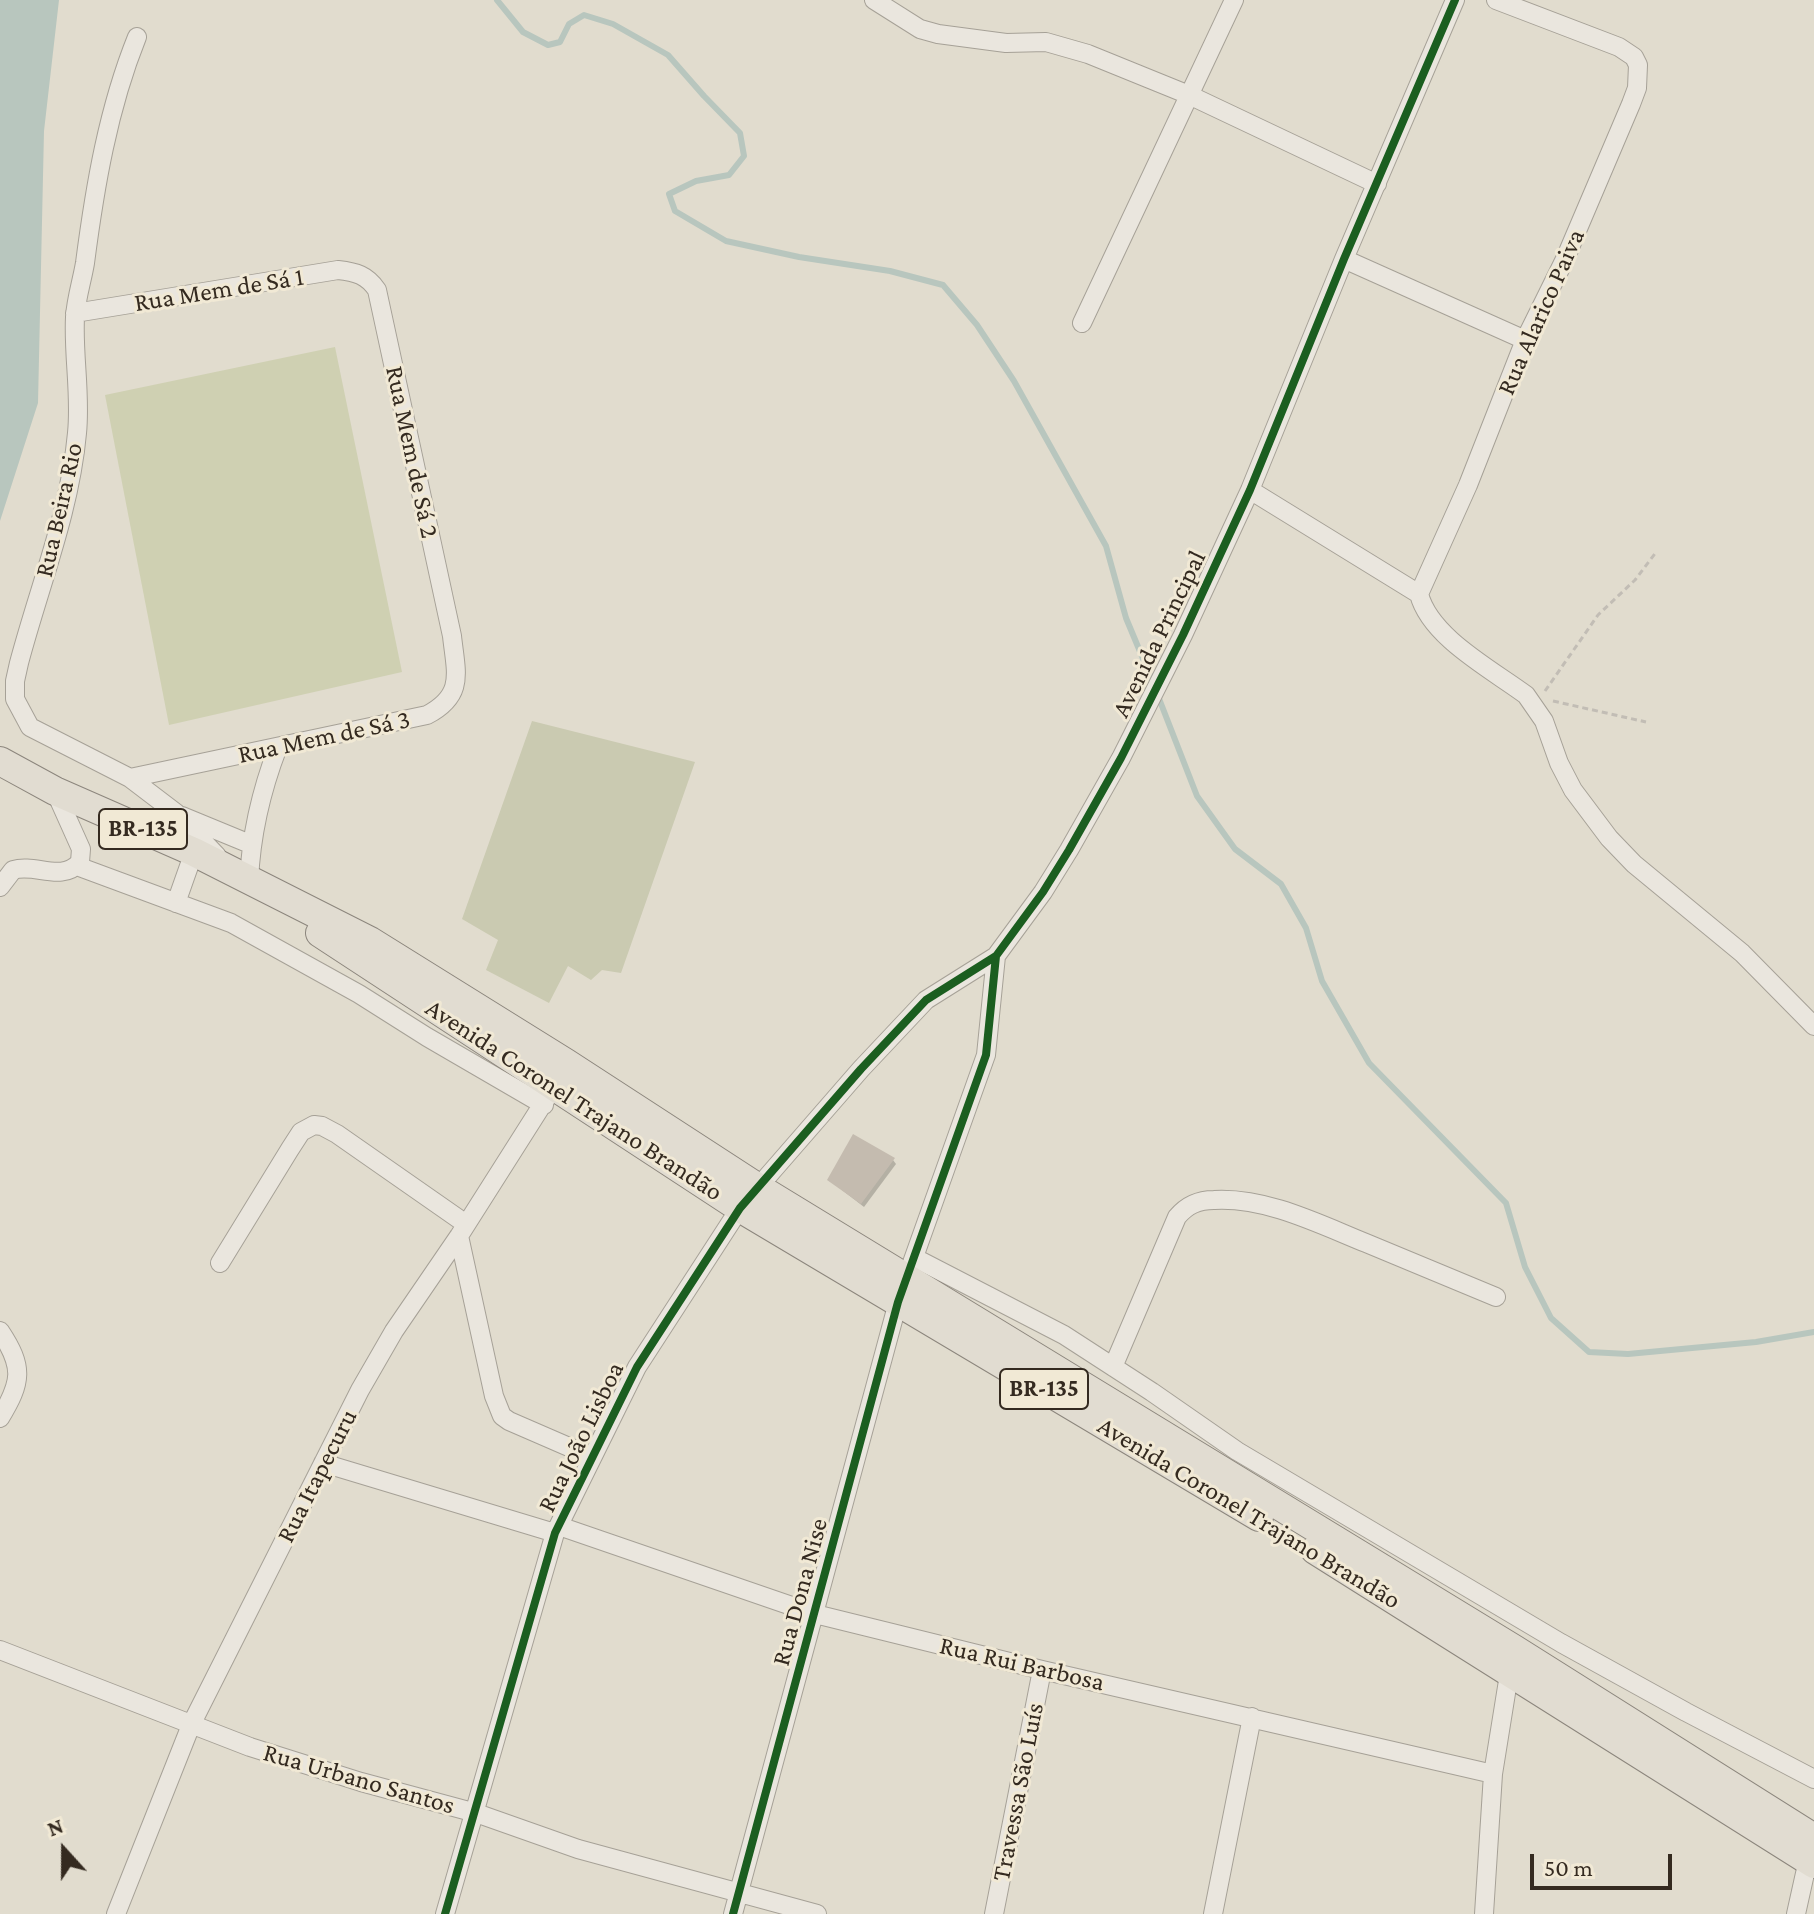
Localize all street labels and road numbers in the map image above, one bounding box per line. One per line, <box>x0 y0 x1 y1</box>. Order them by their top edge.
street label: Rua Alarico Paiva <box>1490 224 1592 400</box>
street label: Rua Mem de Sá 1 <box>132 261 306 319</box>
street label: Rua Mem de Sá 2 <box>379 363 445 541</box>
street label: Rua Beira Rio <box>28 440 90 580</box>
street label: Avenida Principal <box>1105 545 1213 723</box>
street label: Rua Mem de Sá 3 <box>235 704 413 770</box>
road number: BR-135 <box>99 809 187 849</box>
street label: Avenida Coronel Trajano Brandão <box>420 992 728 1208</box>
street label: Rua João Lisboa <box>531 1357 631 1517</box>
road number: BR-135 <box>1000 1369 1088 1409</box>
street label: Rua Itapecuru <box>270 1404 364 1548</box>
street label: Avenida Coronel Trajano Brandão <box>1092 1410 1406 1616</box>
street label: Rua Dona Nise <box>765 1515 835 1669</box>
street label: Rua Rui Barbosa <box>937 1630 1107 1698</box>
street label: Travessa São Luís <box>985 1700 1051 1884</box>
street label: Rua Urbano Santos <box>260 1737 458 1821</box>

